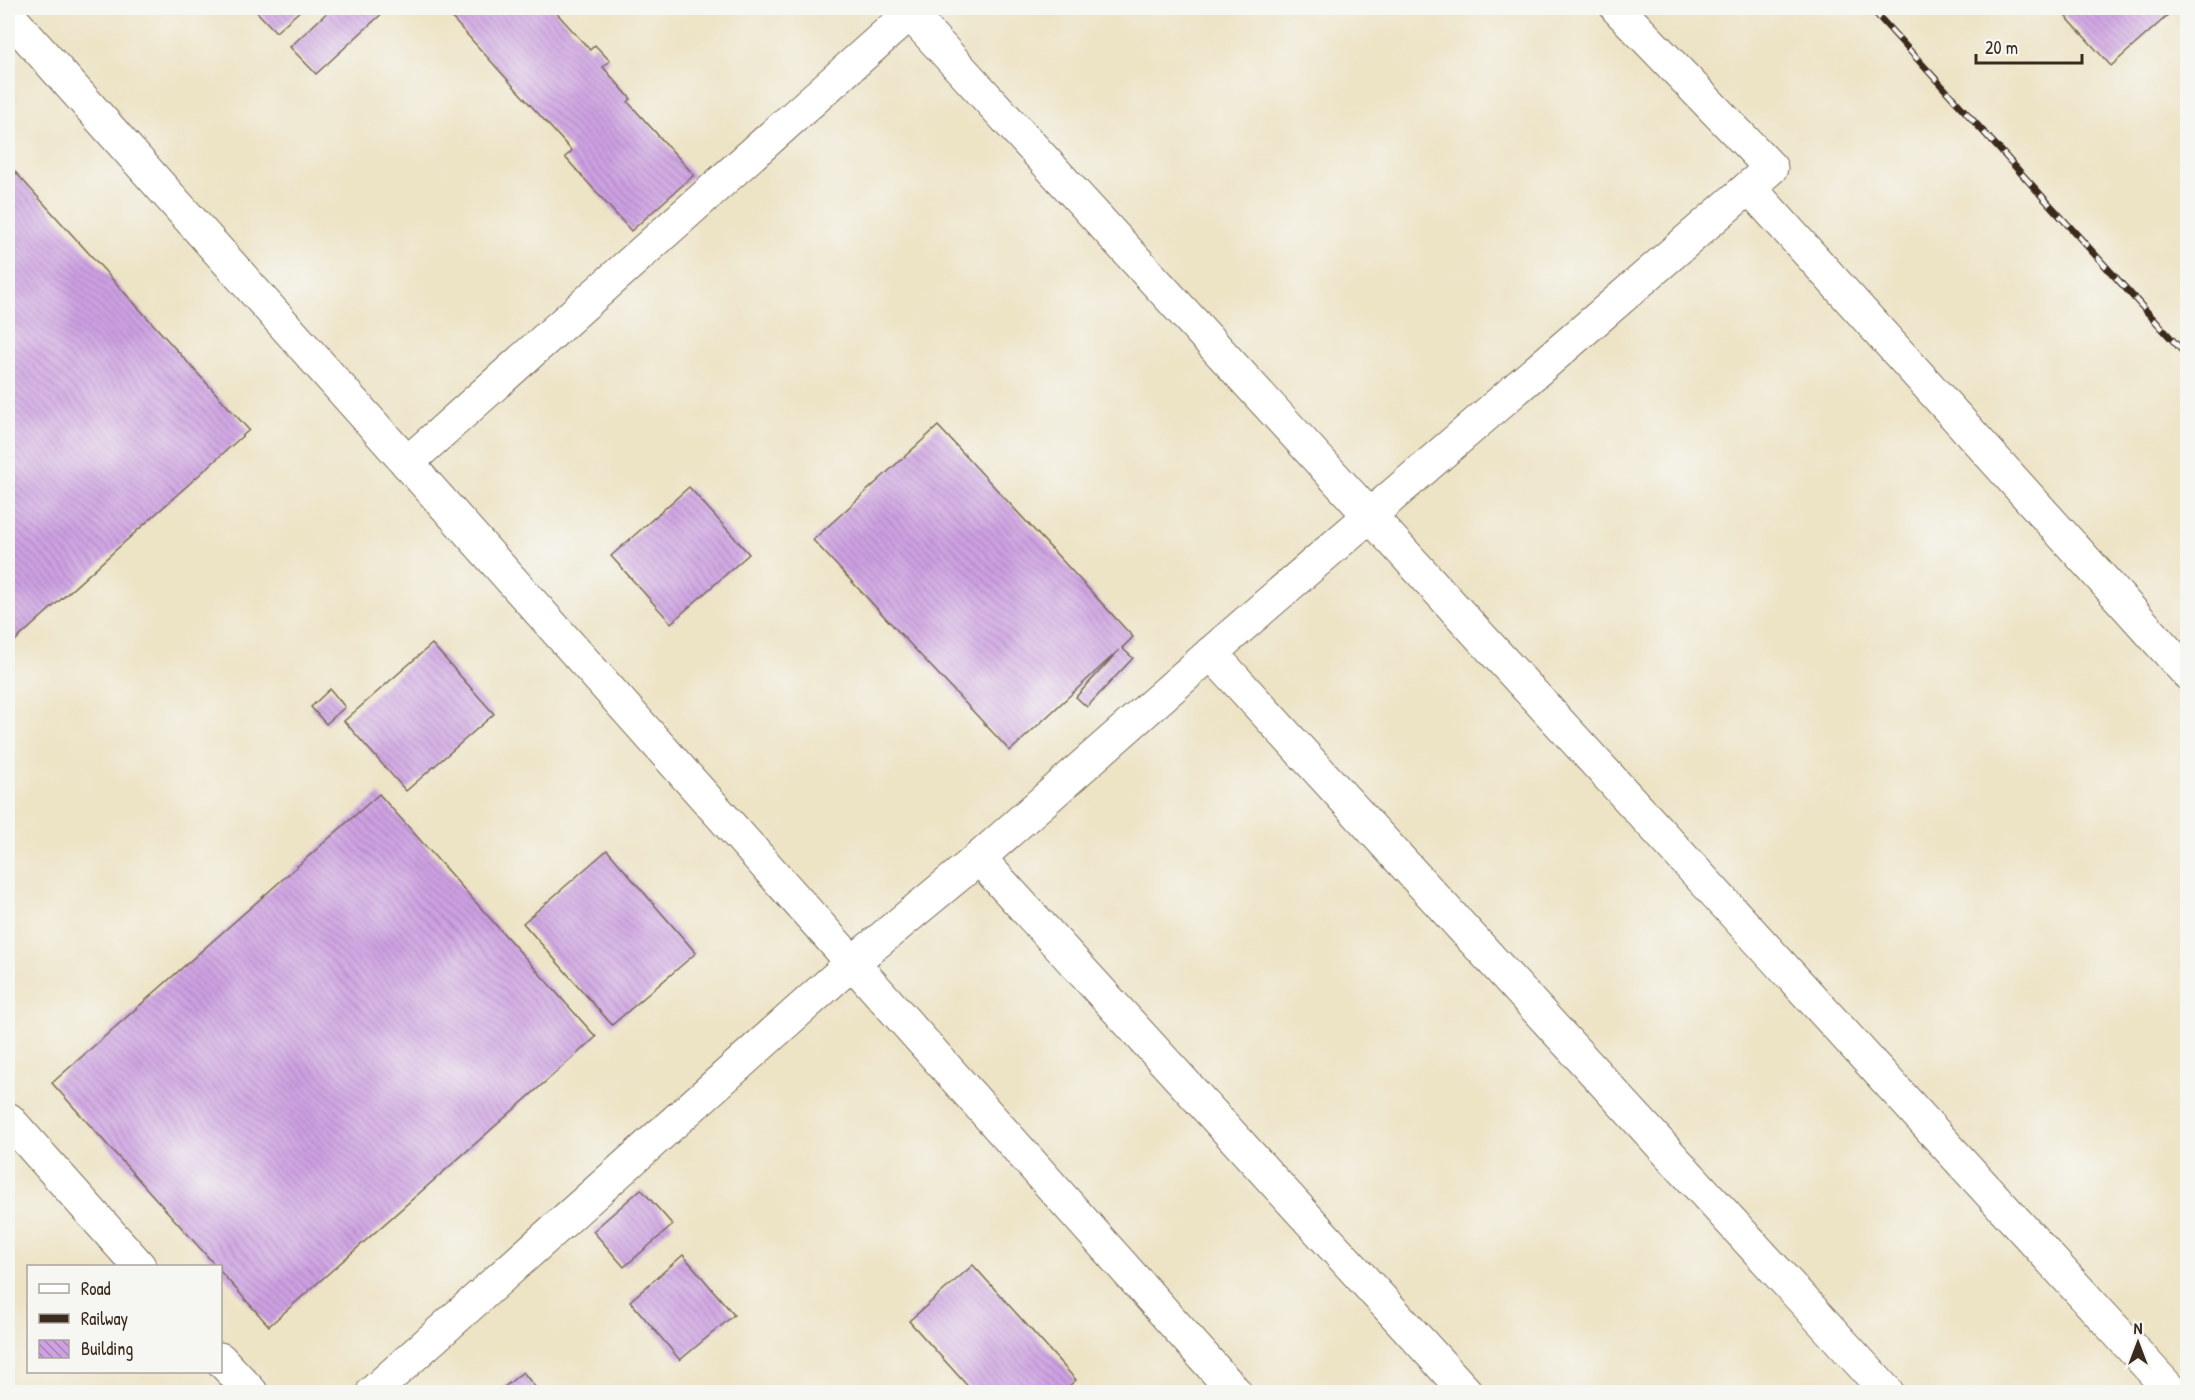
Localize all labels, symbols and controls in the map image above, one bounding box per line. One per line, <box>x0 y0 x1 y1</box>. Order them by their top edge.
scale bar <box>1976 27 2082 65</box>
text: 20 m <box>1985 35 2018 60</box>
legend <box>27 1265 222 1373</box>
text: Road <box>81 1276 111 1301</box>
text: Railway <box>81 1306 128 1331</box>
north arrow <box>2108 1313 2168 1373</box>
text: N <box>2134 1317 2143 1339</box>
text: Building <box>81 1336 133 1361</box>

